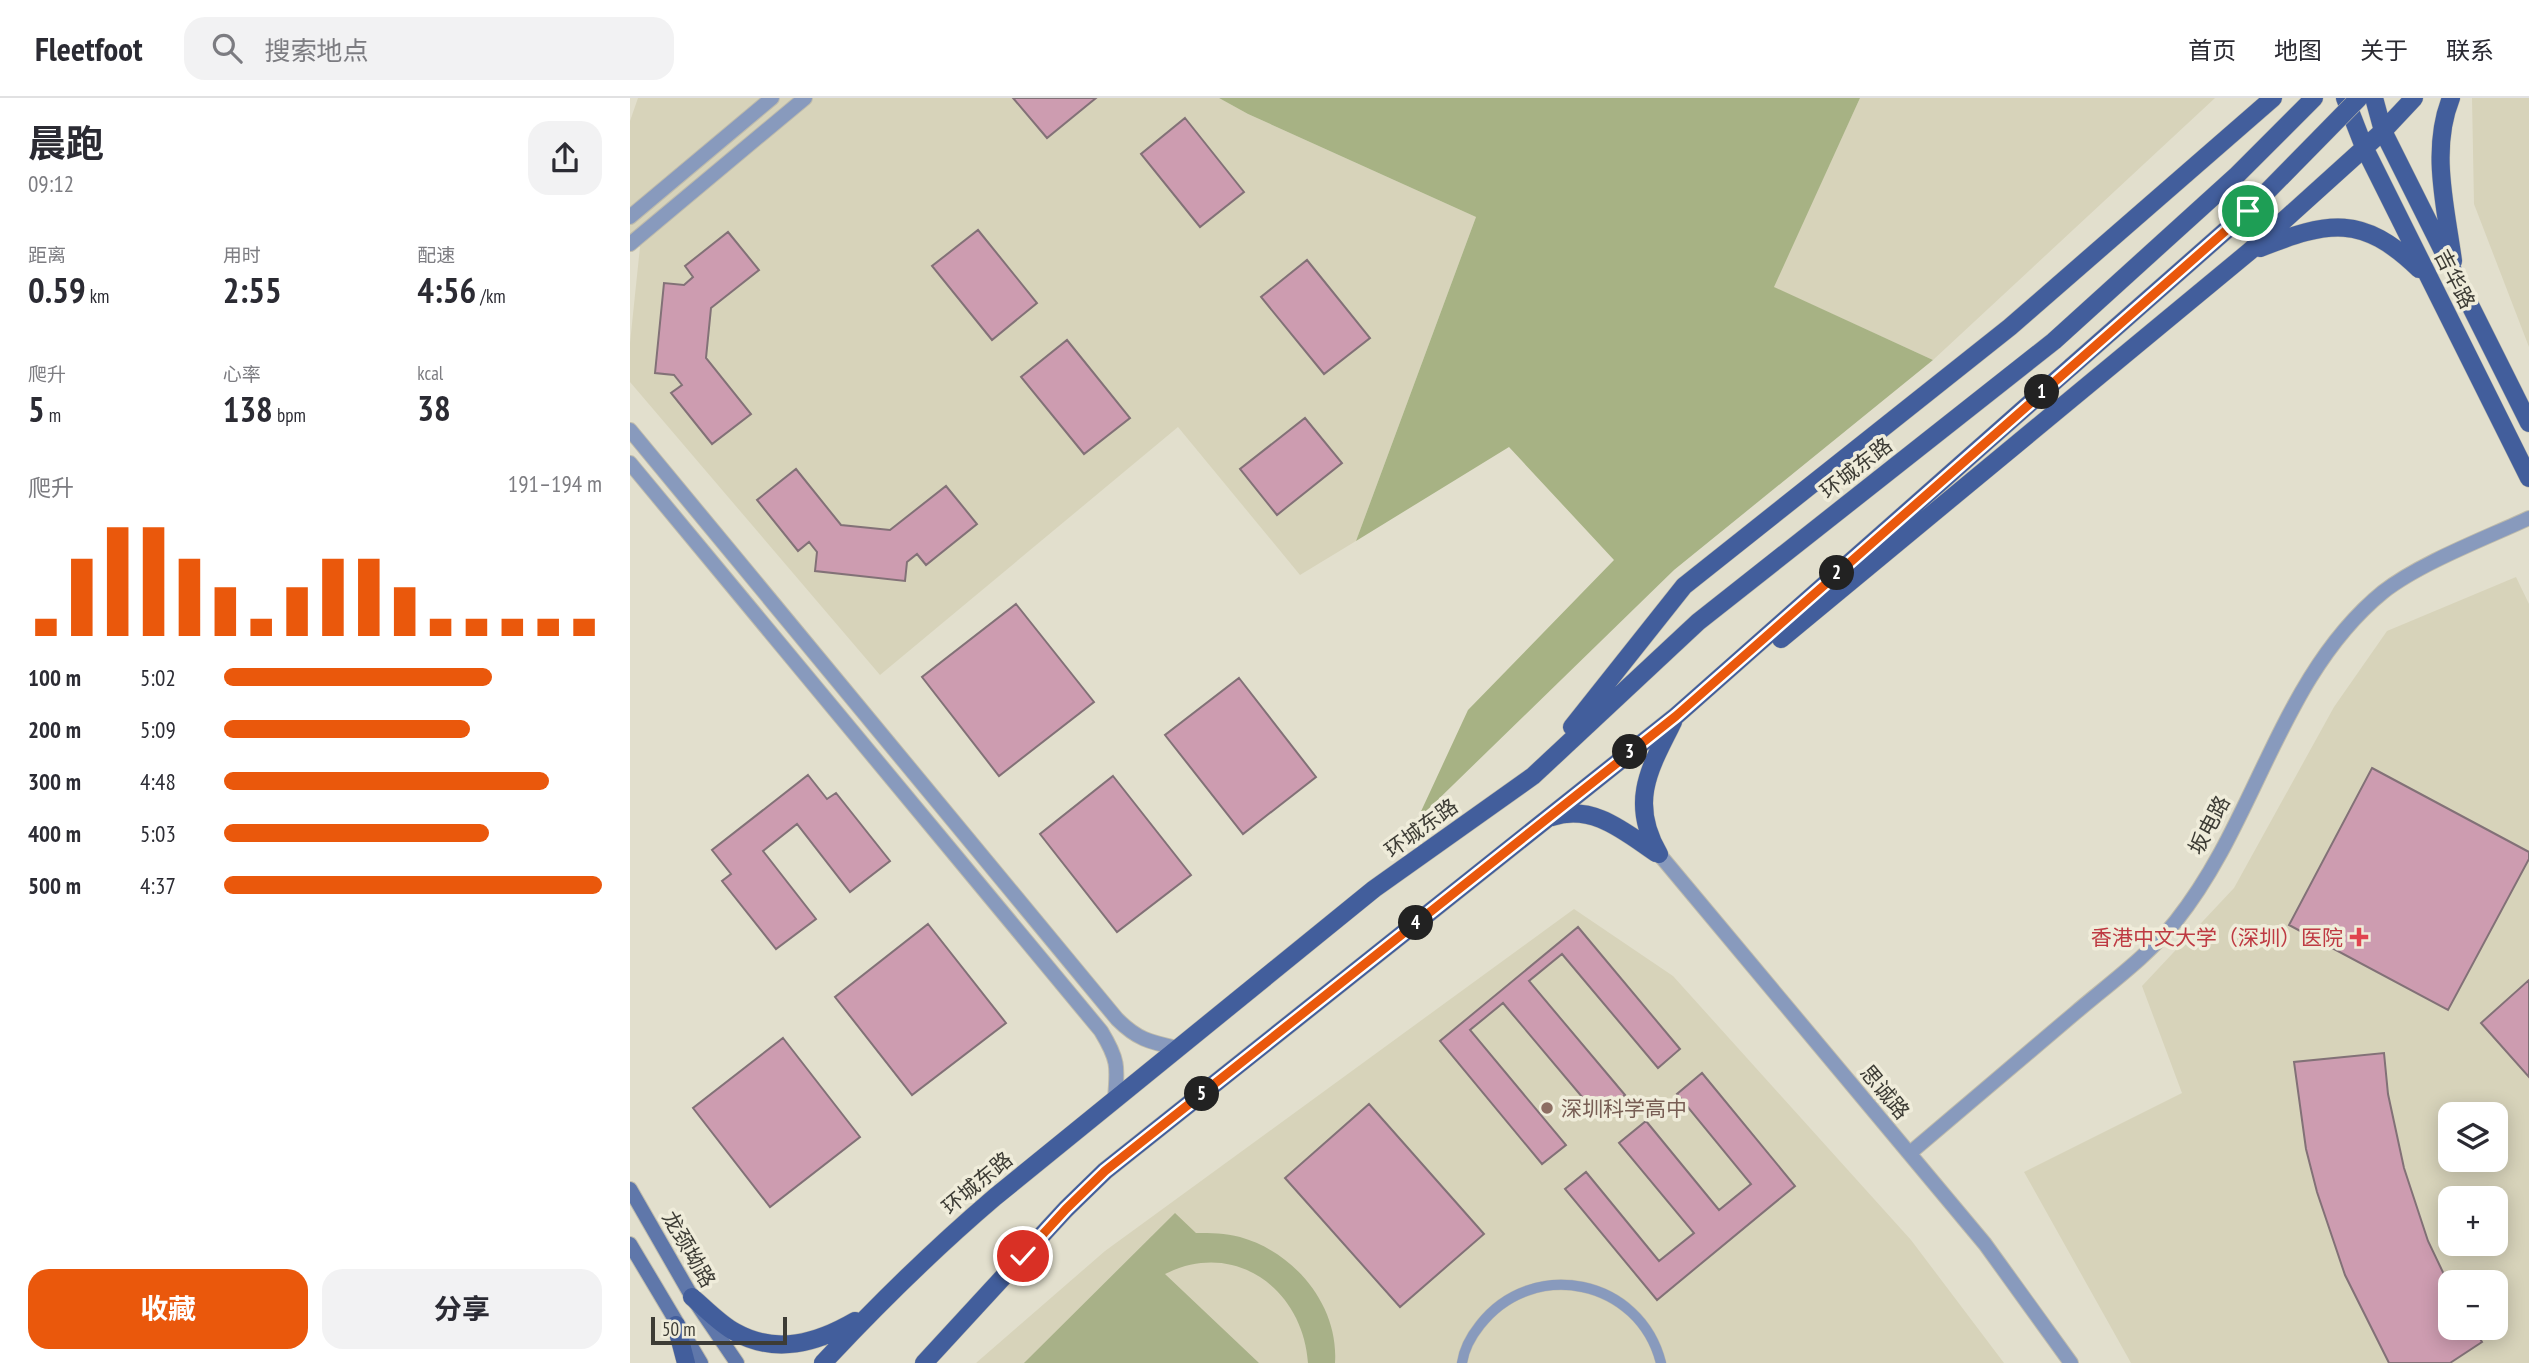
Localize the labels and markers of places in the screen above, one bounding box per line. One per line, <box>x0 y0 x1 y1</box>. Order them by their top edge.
pin <box>2218 181 2278 241</box>
pin: 1 <box>2024 374 2060 410</box>
pin: 2 <box>1820 556 1854 590</box>
pin: 3 <box>1612 734 1648 770</box>
pin: 4 <box>1398 906 1434 940</box>
place label: 香港中文大学（深圳）医院 <box>2091 924 2343 951</box>
marker: 香港中文大学（深圳）医院 <box>2349 927 2369 947</box>
pin: 5 <box>1184 1076 1220 1112</box>
place label: 深圳科学高中 <box>1561 1095 1687 1122</box>
marker: 深圳科学高中 <box>1539 1100 1555 1116</box>
pin <box>993 1226 1053 1286</box>

